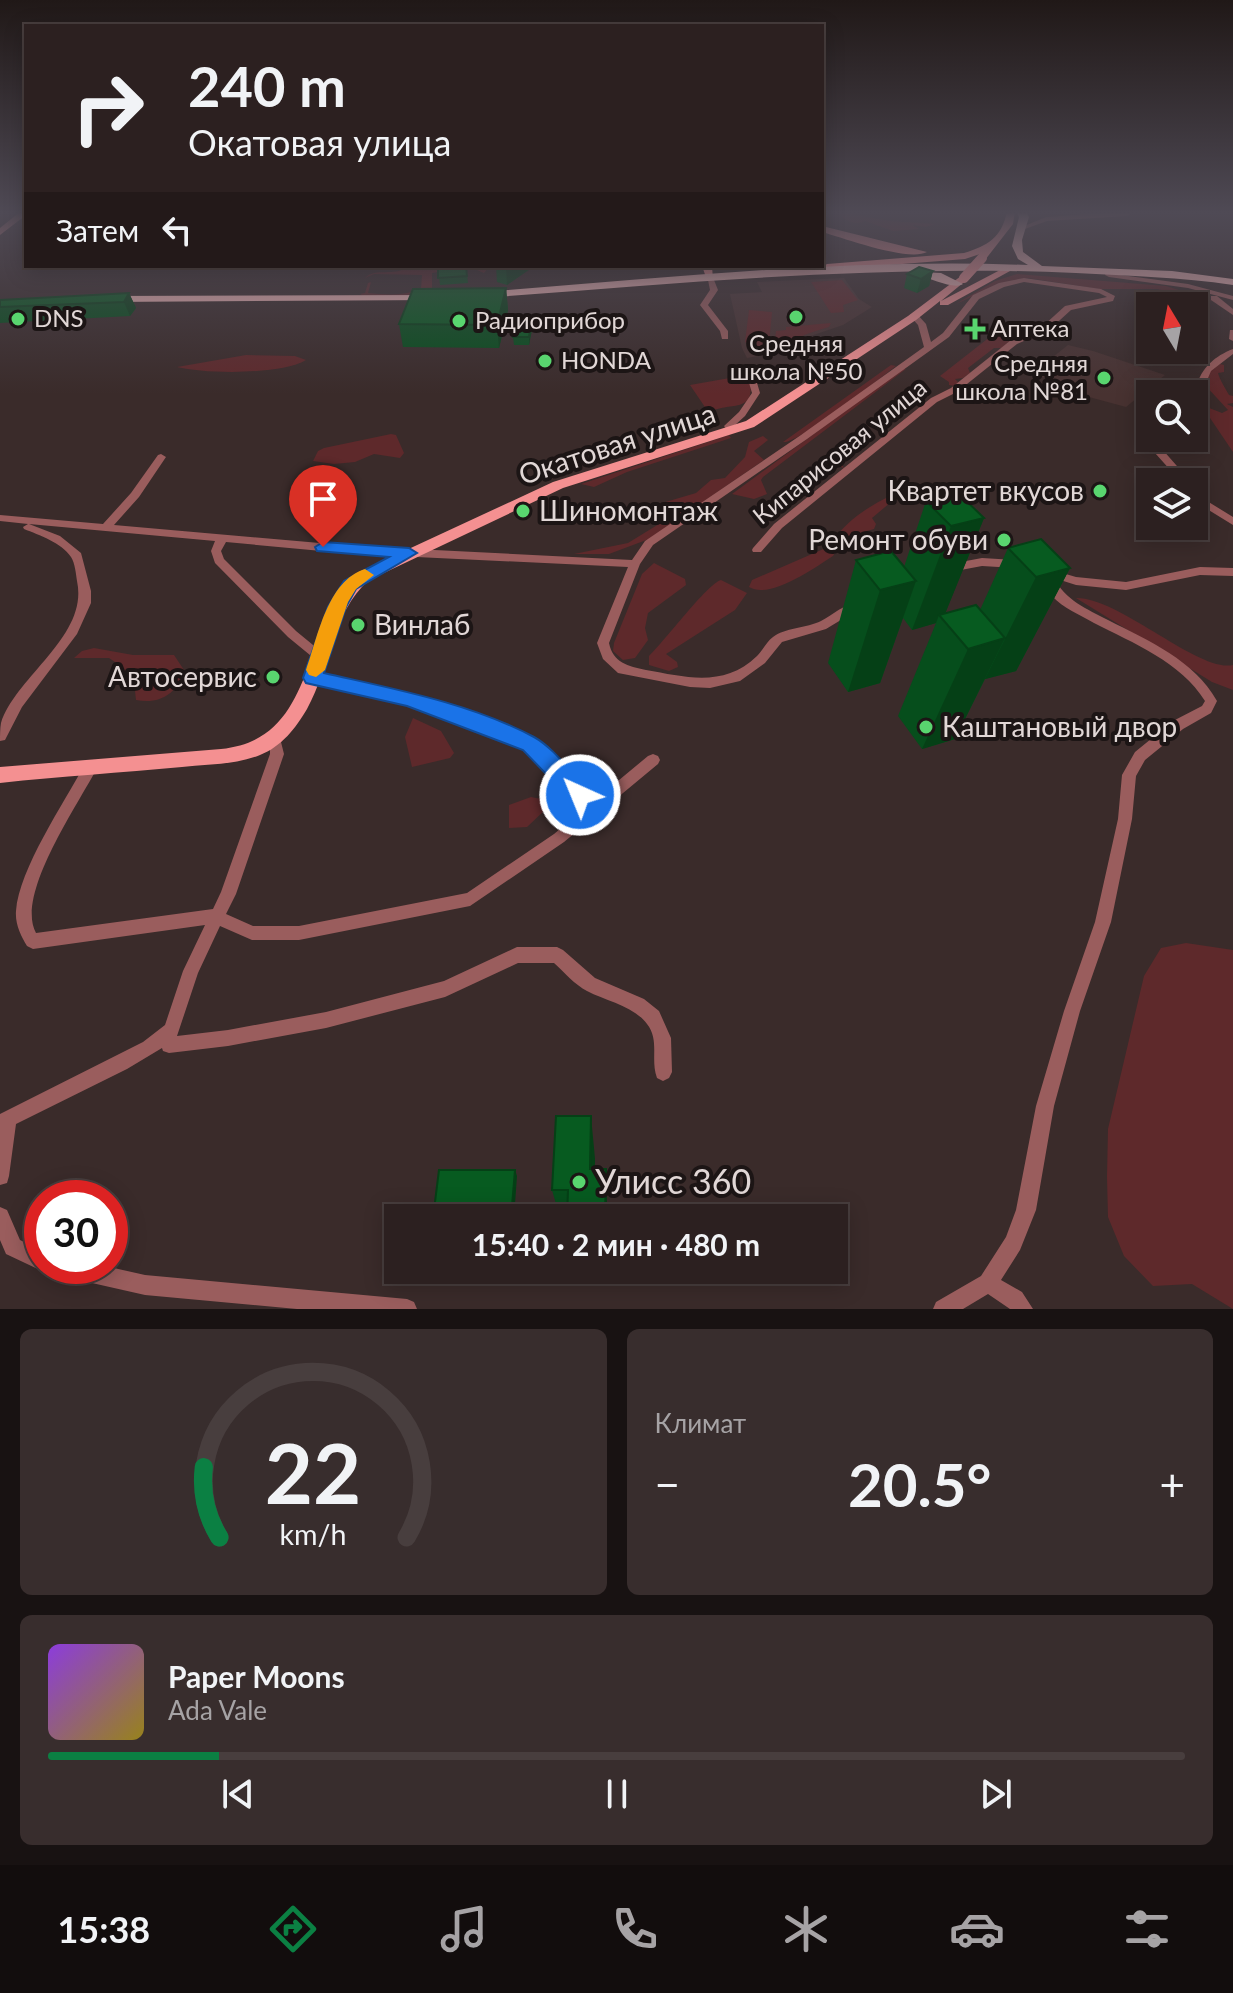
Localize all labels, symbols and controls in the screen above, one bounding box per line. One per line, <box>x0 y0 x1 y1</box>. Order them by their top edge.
text: 240 m <box>188 52 346 119</box>
icon: right <box>56 56 160 160</box>
text: Окатовая улица <box>188 120 451 164</box>
icon: left <box>155 208 199 252</box>
text: Затем <box>56 212 139 248</box>
north arrow <box>1136 292 1208 364</box>
map controls <box>1136 292 1208 540</box>
place label: DNS <box>34 303 84 332</box>
place label: Радиоприбор <box>475 305 625 334</box>
marker: Средняя школа №50 <box>787 308 805 326</box>
marker: DNS <box>9 310 27 328</box>
marker: Радиоприбор <box>450 312 468 330</box>
place label: Аптека <box>991 313 1069 342</box>
marker: Аптека <box>966 320 984 338</box>
place label: Средняя школа №50 <box>730 328 862 385</box>
place label: HONDA <box>561 345 652 374</box>
place label: Средняя школа №81 <box>955 348 1088 405</box>
marker: HONDA <box>536 352 554 370</box>
marker: Средняя школа №81 <box>1095 369 1113 387</box>
street label: Кипарисовая улица <box>747 372 932 530</box>
button: search <box>1136 380 1208 452</box>
street label: Окатовая улица <box>514 395 719 491</box>
pin <box>289 465 357 547</box>
button: layers <box>1136 468 1208 540</box>
place label: Квартет вкусов <box>888 473 1084 507</box>
icon: arrive <box>301 477 345 521</box>
marker: Квартет вкусов <box>1091 482 1109 500</box>
place label: Шиномонтаж <box>539 493 718 527</box>
marker: Шиномонтаж <box>514 502 532 520</box>
place label: Ремонт обуви <box>808 522 988 556</box>
marker: Ремонт обуви <box>995 531 1013 549</box>
place label: Винлаб <box>374 607 470 641</box>
marker: Винлаб <box>349 616 367 634</box>
place label: Автосервис <box>108 659 257 693</box>
marker: Автосервис <box>264 668 282 686</box>
place label: Каштановый двор <box>942 709 1177 743</box>
marker: Каштановый двор <box>917 718 935 736</box>
position arrow <box>538 753 622 837</box>
place label: Улисс 360 <box>595 1160 751 1201</box>
marker: Улисс 360 <box>570 1173 588 1191</box>
speed limit sign: 30 <box>24 1180 128 1284</box>
text: 15:40 · 2 мин · 480 m <box>472 1226 760 1262</box>
text: Климат <box>655 1407 746 1439</box>
text: 22 <box>265 1422 362 1522</box>
text: 20.5° <box>848 1448 992 1520</box>
text: − <box>655 1458 680 1510</box>
text: + <box>1159 1458 1185 1510</box>
text: km/h <box>280 1517 347 1551</box>
text: Paper Moons <box>168 1658 345 1694</box>
text: Ada Vale <box>168 1694 267 1726</box>
icon: previous <box>216 1772 260 1816</box>
icon: pause <box>595 1772 639 1816</box>
icon: next <box>974 1772 1018 1816</box>
icon: directions <box>265 1901 321 1957</box>
icon: music <box>436 1901 492 1957</box>
icon: phone <box>607 1901 663 1957</box>
icon: climate <box>778 1901 834 1957</box>
icon: car <box>949 1901 1005 1957</box>
icon: filters <box>1119 1901 1175 1957</box>
text: 15:38 <box>57 1907 150 1951</box>

